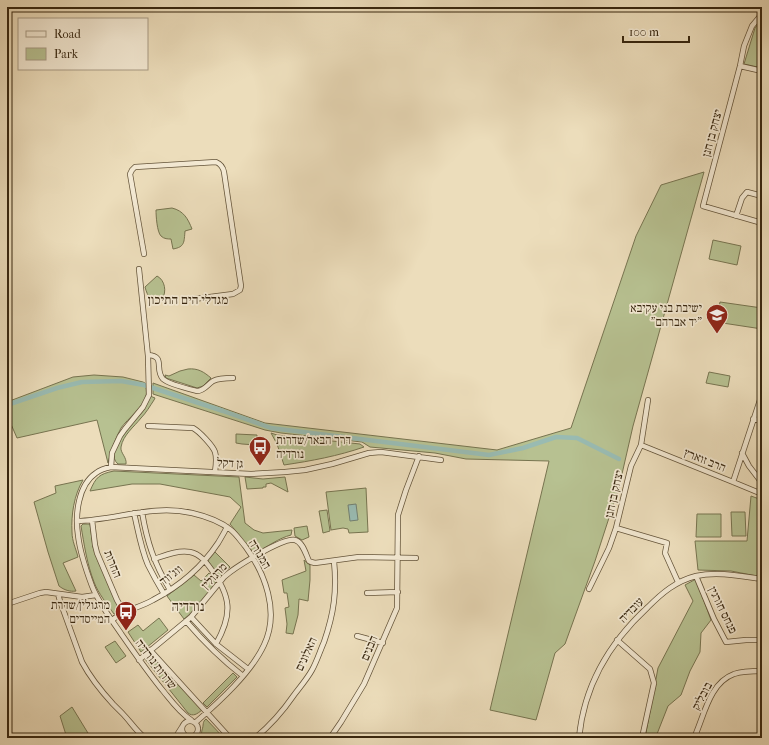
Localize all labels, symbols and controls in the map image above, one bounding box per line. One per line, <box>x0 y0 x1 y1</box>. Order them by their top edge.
legend <box>18 18 148 70</box>
scale bar <box>623 18 689 44</box>
text: 100 m <box>629 25 659 39</box>
text: Road <box>54 27 81 41</box>
text: Park <box>54 47 79 61</box>
street label: יצחק בן חנן <box>699 108 725 158</box>
district label: מגדלי הים התיכון <box>148 292 228 307</box>
place label: ישיבת בני עקיבא "יד אברהם" <box>630 301 702 329</box>
school or university icon: ישיבת בני עקיבא "יד אברהם" <box>704 302 730 335</box>
place label: דרך הבאר/שדרות נורדיה <box>276 433 351 461</box>
bus stop icon: דרך הבאר/שדרות נורדיה <box>247 434 273 467</box>
street label: הרב זוארץ <box>682 445 728 475</box>
street label: גן דקל <box>216 455 244 471</box>
street label: יצחק בן חנן <box>602 469 626 519</box>
street label: המנורה <box>246 537 274 571</box>
street label: החרות <box>101 548 125 580</box>
street label: מרגולין <box>198 560 230 592</box>
street label: ווג'ווד <box>157 562 185 588</box>
street label: פנחס חורגין <box>706 584 740 636</box>
street label: עובדיה <box>616 594 647 626</box>
place label: מרגולין/שדרת המייסדים <box>51 598 110 626</box>
district label: נורדיה <box>172 598 204 615</box>
bus stop icon: מרגולין/שדרת המייסדים <box>113 599 139 632</box>
street label: הבנים <box>357 633 381 663</box>
street label: האלונים <box>292 635 320 673</box>
street label: שדרות נורדיה <box>133 636 179 692</box>
street label: בובליק <box>689 679 715 713</box>

